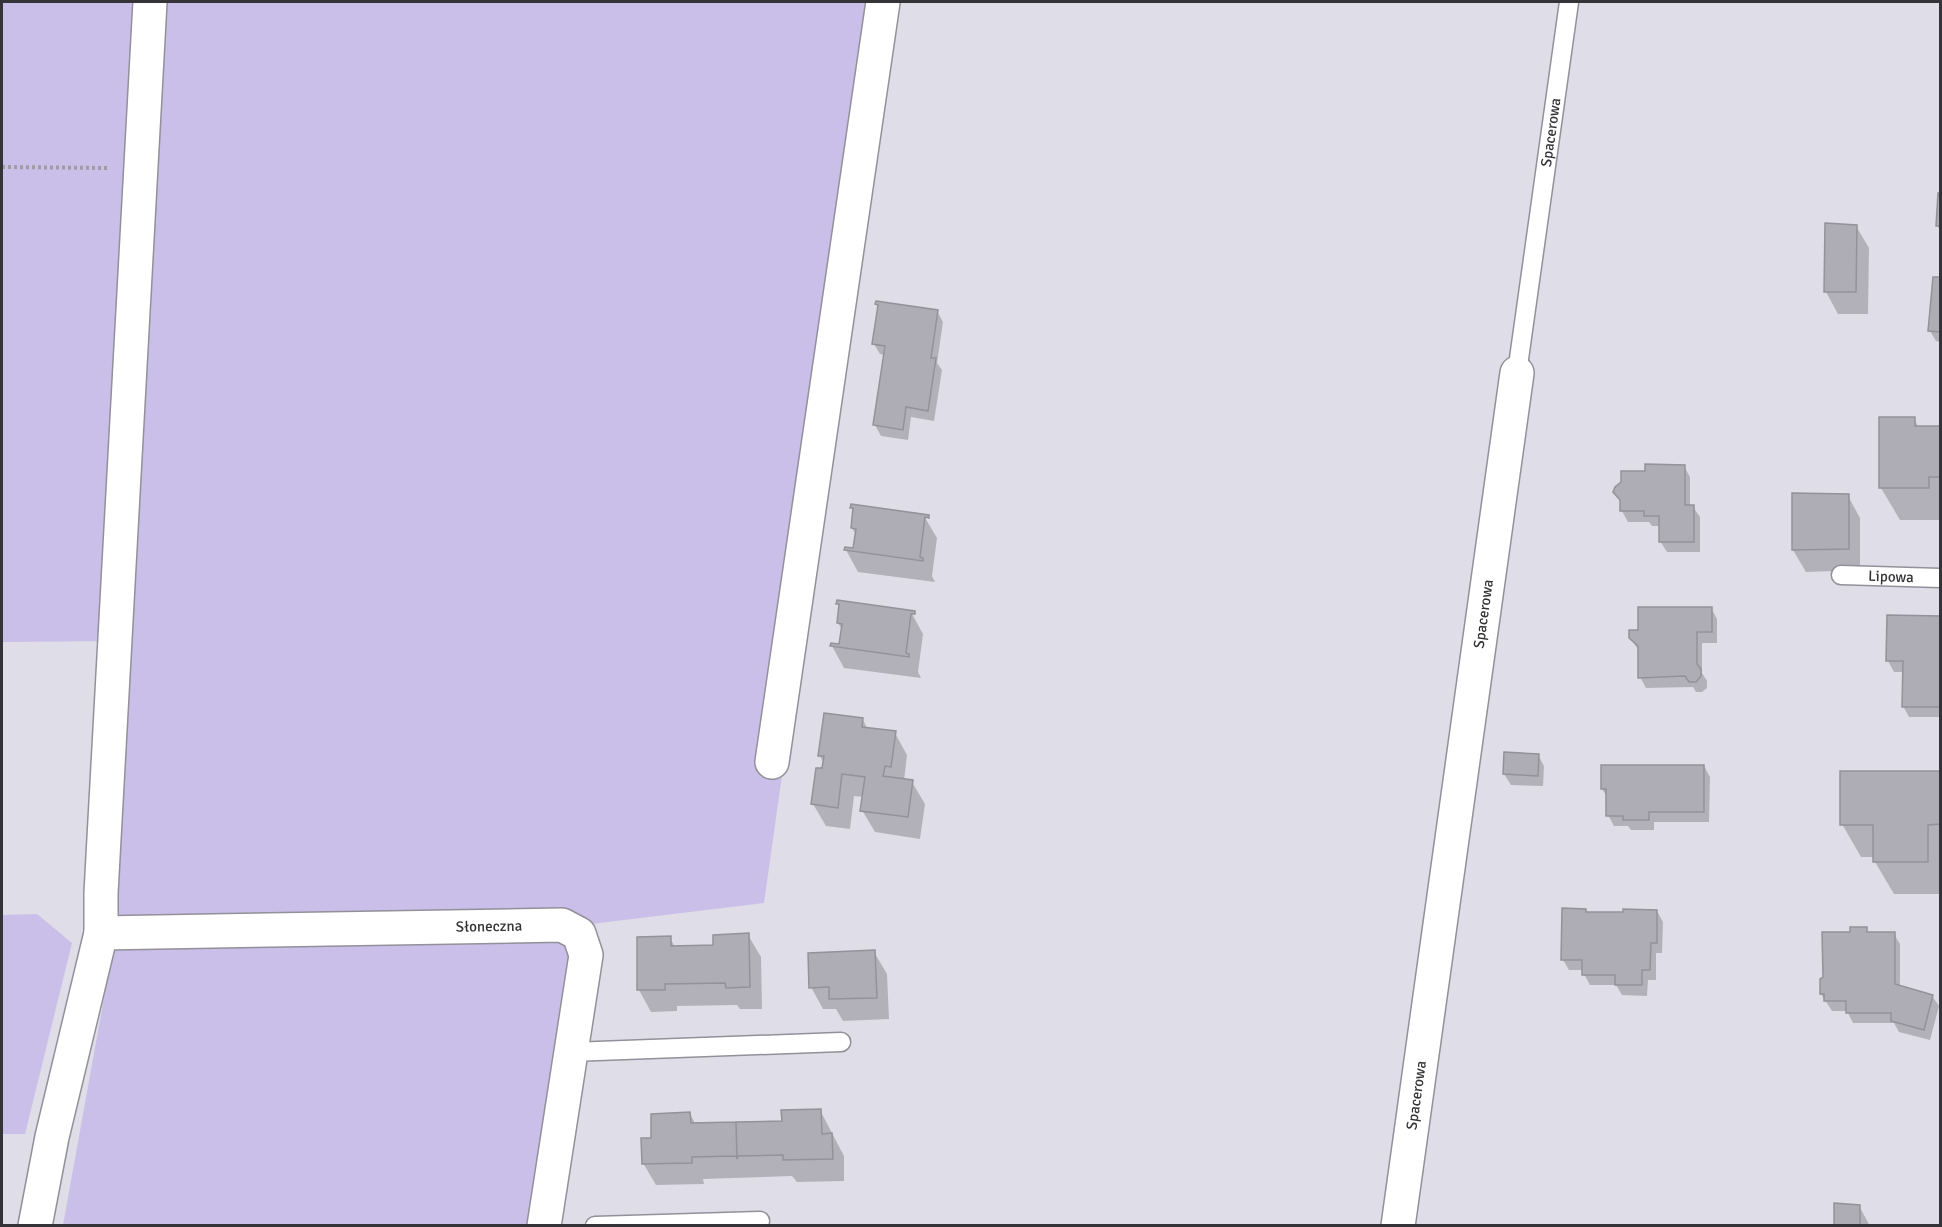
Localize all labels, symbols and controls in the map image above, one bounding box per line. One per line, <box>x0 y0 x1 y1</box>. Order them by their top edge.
street label: Spacerowa <box>1537 97 1564 168</box>
street label: Lipowa <box>1868 567 1914 586</box>
street label: Spacerowa <box>1470 578 1497 650</box>
street label: Słoneczna <box>456 917 522 936</box>
street label: Spacerowa <box>1403 1060 1430 1131</box>

